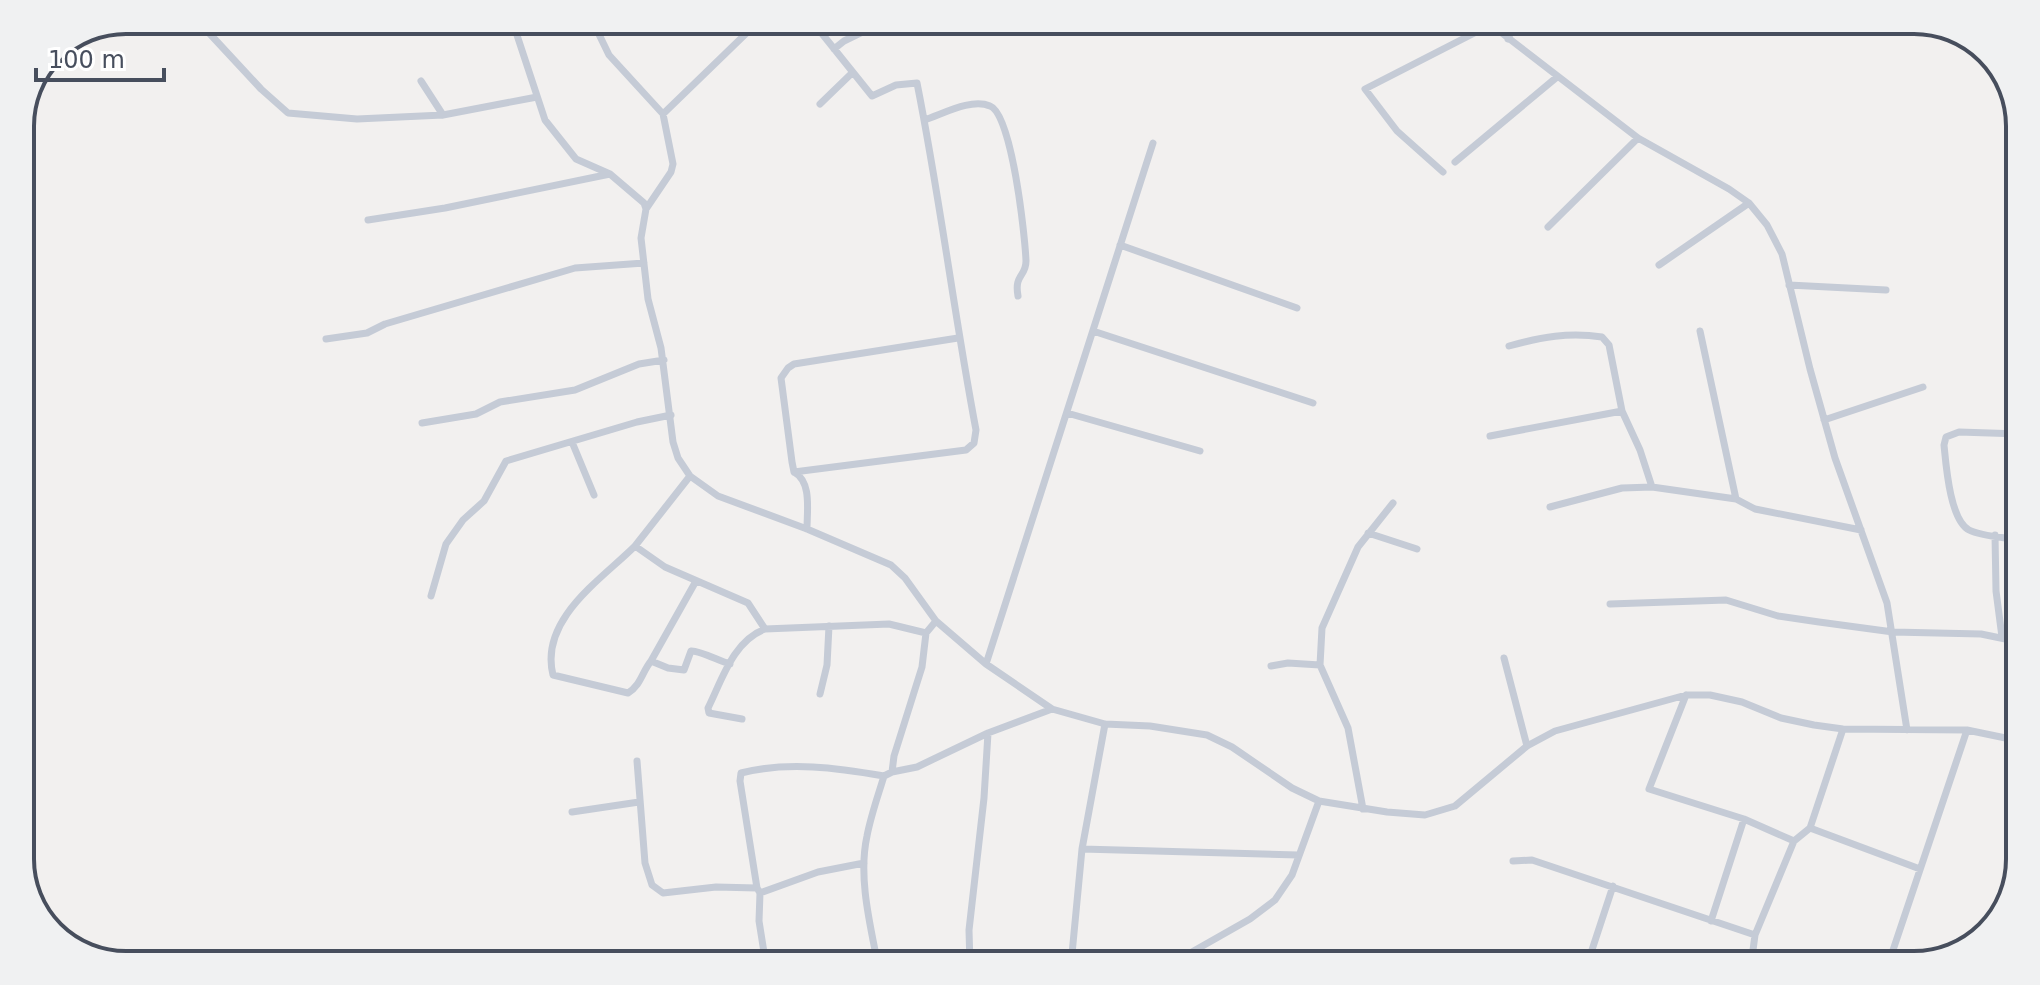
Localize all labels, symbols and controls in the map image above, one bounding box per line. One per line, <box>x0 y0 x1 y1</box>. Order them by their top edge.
scale bar <box>36 32 164 82</box>
text: 100 m <box>48 46 125 74</box>

